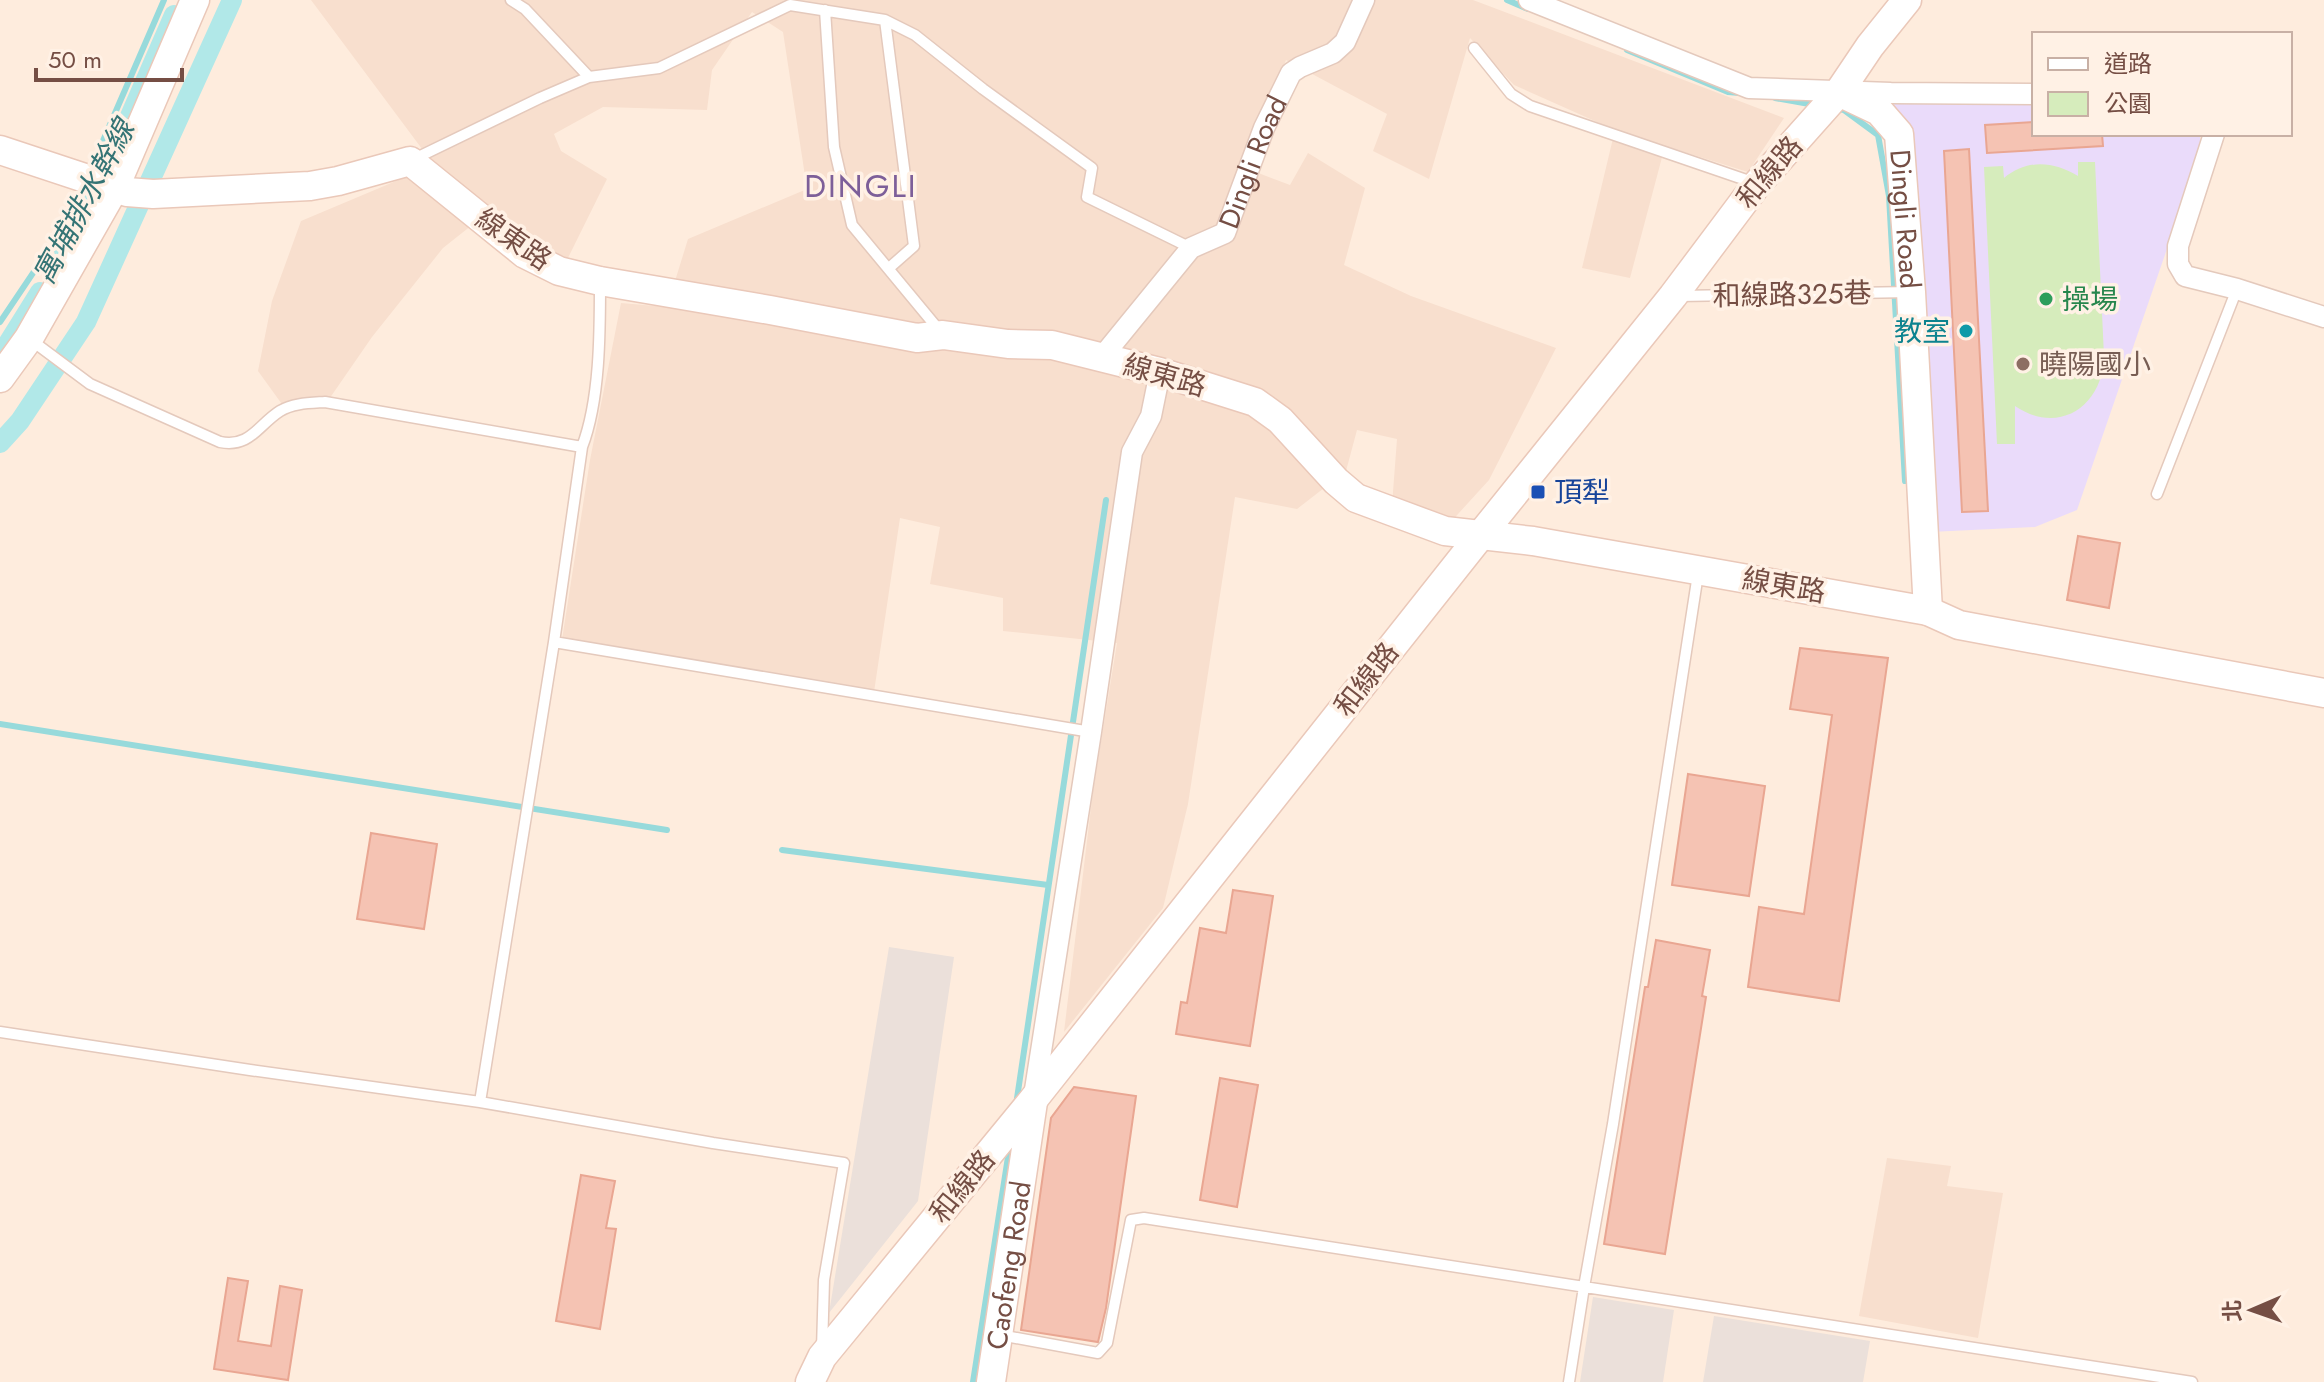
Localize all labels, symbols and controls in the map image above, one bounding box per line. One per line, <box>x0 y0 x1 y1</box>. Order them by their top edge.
scale bar <box>36 32 182 82</box>
legend <box>2032 32 2292 136</box>
text: 50 m <box>48 42 102 77</box>
text: 道路 <box>2104 46 2152 81</box>
text: 公園 <box>2104 86 2152 121</box>
street label: Dingli Road <box>1208 89 1298 234</box>
water label: 寓埔排水幹線 <box>22 110 146 291</box>
street label: 和線路 <box>1727 127 1812 218</box>
street label: Dingli Road <box>1879 148 1931 290</box>
district label: DINGLI <box>804 163 918 209</box>
street label: 線東路 <box>468 199 560 280</box>
street label: 和線路325巷 <box>1712 273 1872 316</box>
place label: 操場 <box>2062 279 2118 320</box>
marker: 操場 <box>2037 290 2055 308</box>
place label: 教室 <box>1894 311 1950 352</box>
marker: 教室 <box>1957 322 1975 340</box>
street label: 線東路 <box>1119 344 1211 407</box>
place label: 曉陽國小 <box>2039 344 2151 385</box>
marker: 曉陽國小 <box>2014 355 2032 373</box>
place label: 頂犁 <box>1554 472 1610 513</box>
marker: 頂犁 <box>1529 483 1547 501</box>
street label: 線東路 <box>1739 558 1829 613</box>
street label: 和線路 <box>1324 634 1408 725</box>
street label: 和線路 <box>920 1141 1005 1232</box>
street label: Caofeng Road <box>976 1178 1042 1352</box>
north arrow <box>2212 1270 2292 1350</box>
text: 北 <box>2216 1299 2248 1322</box>

